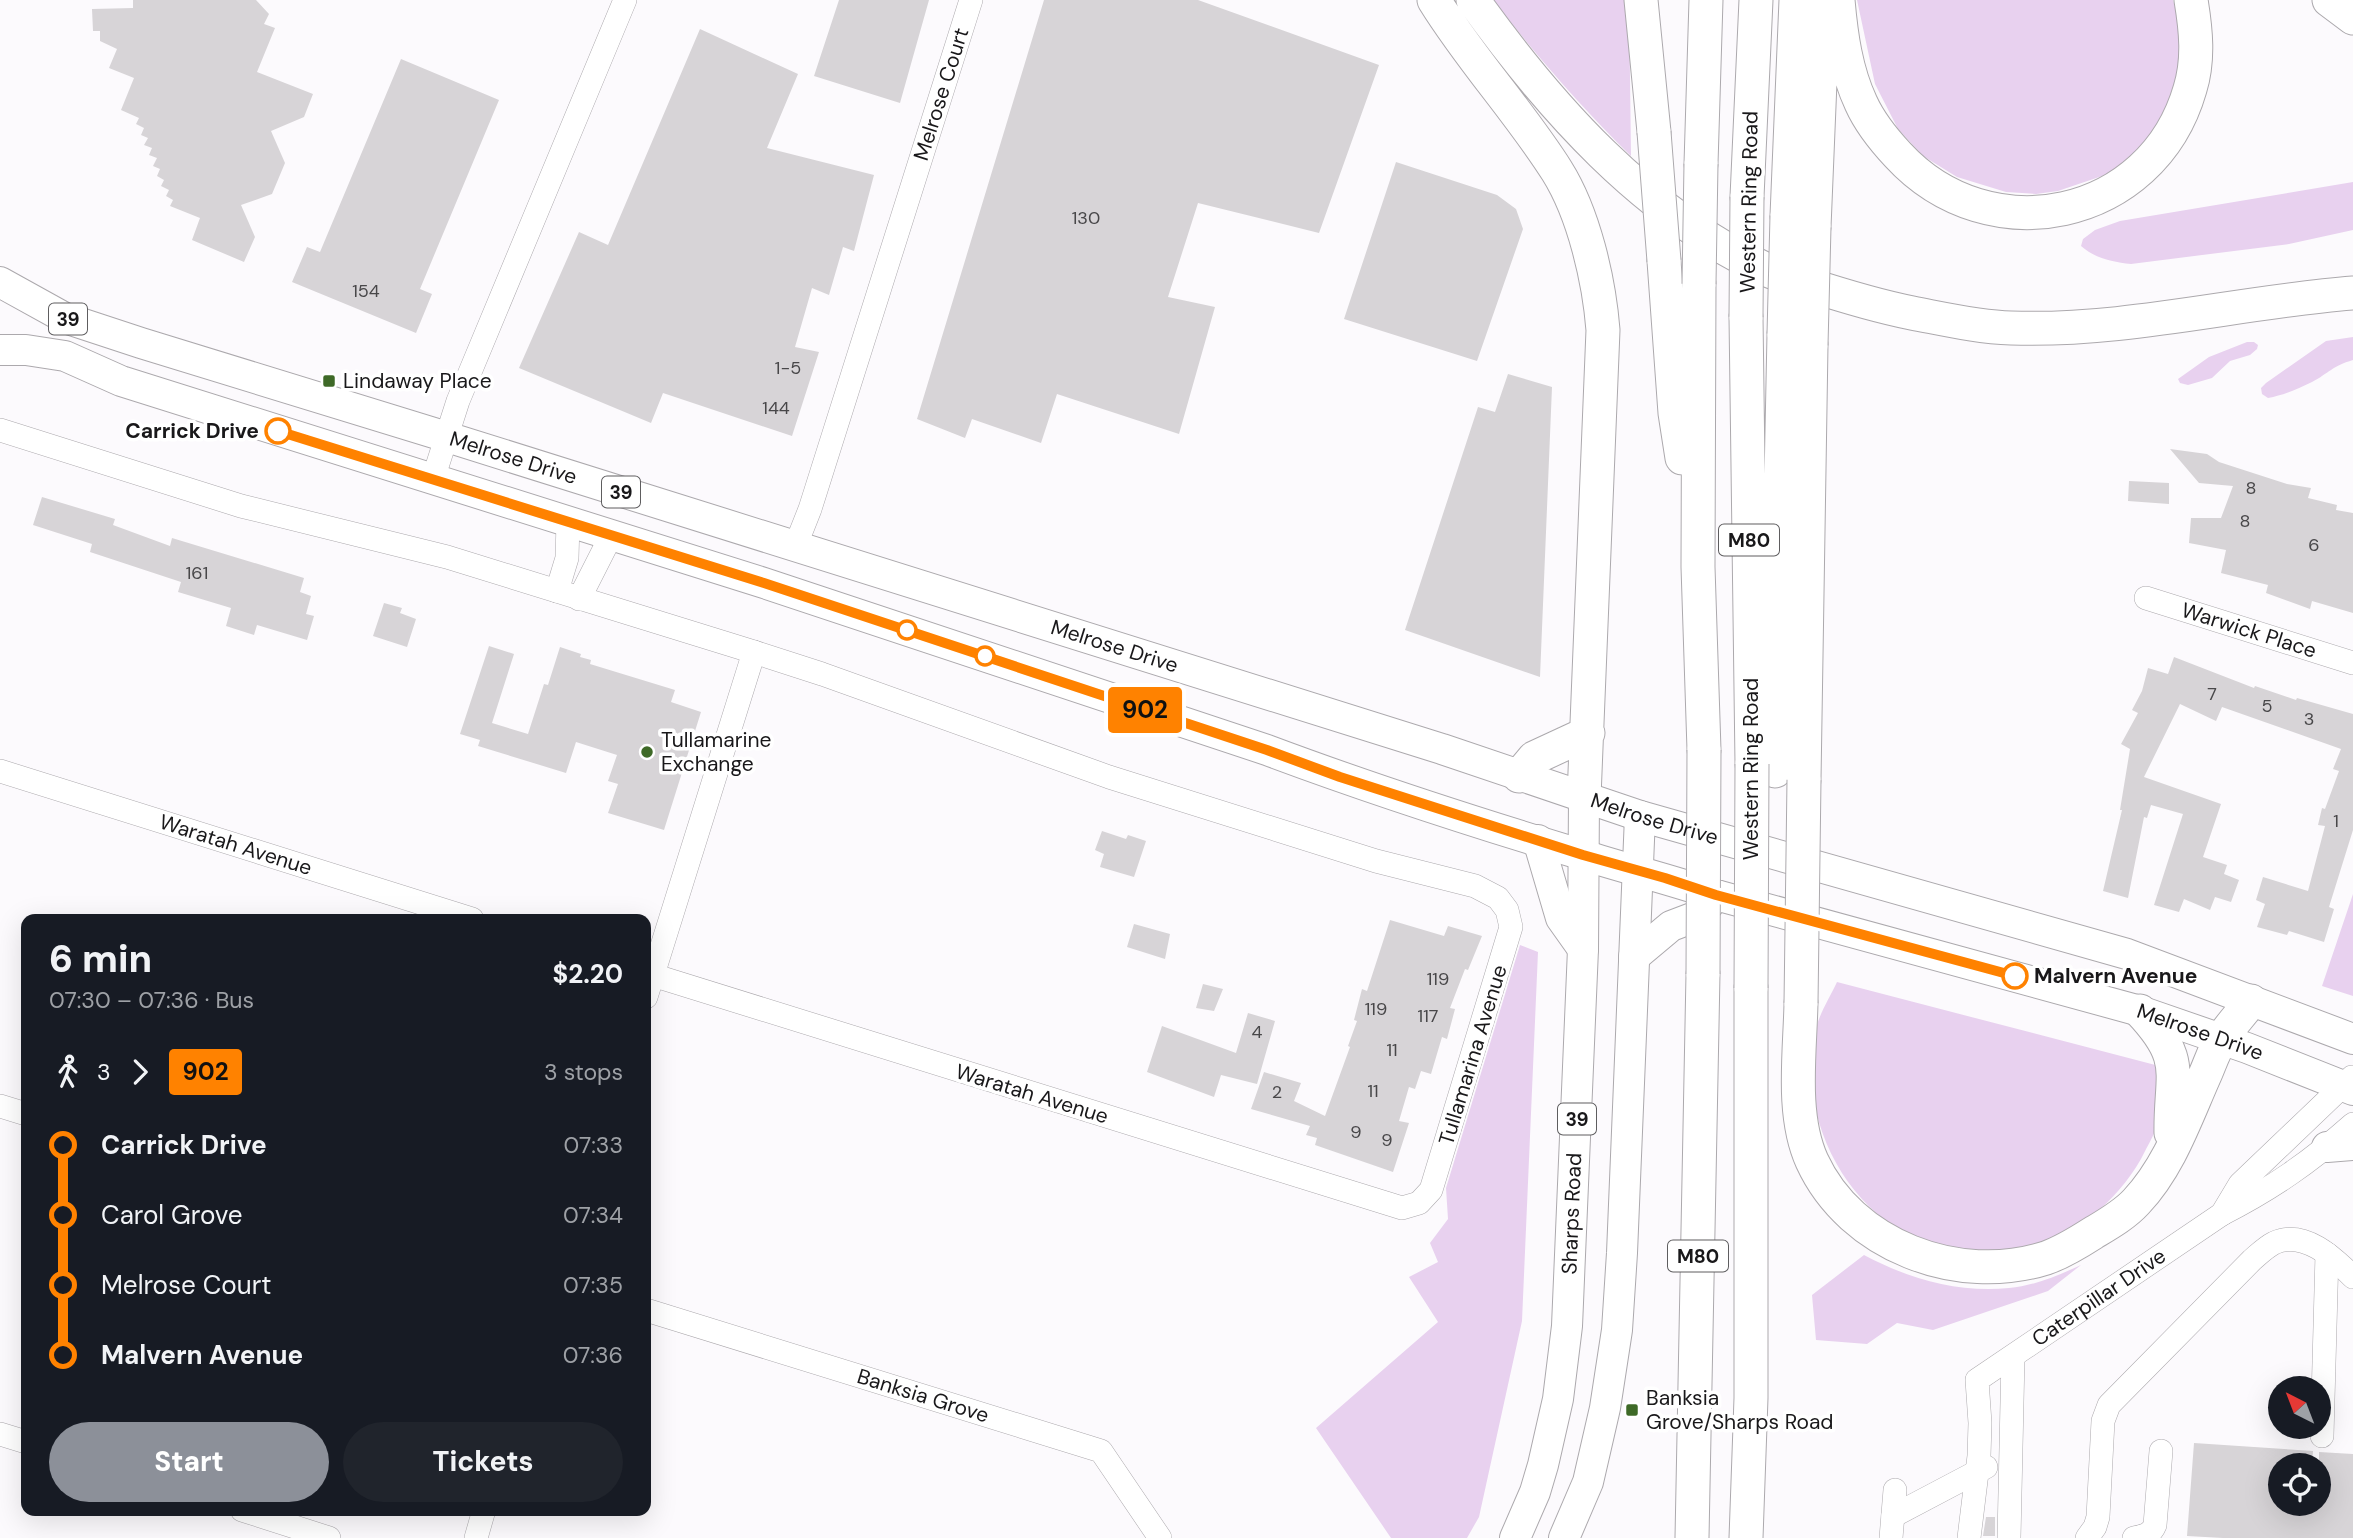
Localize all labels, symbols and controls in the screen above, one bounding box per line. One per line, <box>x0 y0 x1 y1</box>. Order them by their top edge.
street label: Melrose Court <box>907 24 975 164</box>
street label: Western Ring Road <box>1733 111 1765 293</box>
house number: 130 <box>1072 206 1100 230</box>
house number: 154 <box>352 279 380 303</box>
road number: 39 <box>49 304 87 334</box>
house number: 1-5 <box>775 356 801 380</box>
place label: Lindaway Place <box>343 367 492 395</box>
marker: Lindaway Place <box>321 373 337 389</box>
house number: 144 <box>762 396 790 420</box>
place label: Carrick Drive <box>125 417 259 445</box>
marker: Carrick Drive <box>265 418 291 444</box>
street label: Melrose Drive <box>446 425 581 491</box>
house number: 8 <box>2246 476 2256 500</box>
road number: 39 <box>602 477 640 508</box>
house number: 8 <box>2240 509 2250 533</box>
road number: M80 <box>1719 524 1779 555</box>
house number: 6 <box>2308 533 2320 557</box>
house number: 161 <box>186 561 208 585</box>
street label: Warwick Place <box>2178 596 2320 665</box>
street label: Melrose Drive <box>1047 613 1182 679</box>
unlabelled marker <box>897 620 917 640</box>
unlabelled marker <box>975 646 995 666</box>
street label: Western Ring Road <box>1737 678 1765 860</box>
house number: 7 <box>2207 682 2217 706</box>
line badge: 902 <box>1105 687 1185 733</box>
text: 902 <box>1122 694 1168 725</box>
house number: 5 <box>2262 694 2272 718</box>
house number: 3 <box>2304 707 2314 731</box>
place label: Tullamarine Exchange <box>661 726 772 778</box>
marker: Tullamarine Exchange <box>639 744 655 760</box>
street label: Melrose Drive <box>1587 786 1722 852</box>
street label: Waratah Avenue <box>156 808 316 882</box>
house number: 1 <box>2333 809 2339 833</box>
text: 6 min <box>49 934 152 984</box>
text: $2.20 <box>553 957 623 991</box>
street label: Tullamarina Avenue <box>1432 961 1514 1148</box>
place label: Malvern Avenue <box>2034 962 2197 990</box>
marker: Malvern Avenue <box>2002 963 2028 989</box>
house number: 119 <box>1427 967 1449 991</box>
text: 07:30 – 07:36 · Bus <box>49 985 254 1015</box>
house number: 119 <box>1365 997 1387 1021</box>
street label: Melrose Drive <box>2133 997 2268 1067</box>
house number: 117 <box>1418 1004 1438 1028</box>
house number: 4 <box>1252 1020 1263 1044</box>
house number: 11 <box>1386 1038 1398 1062</box>
icon: walk <box>49 1053 87 1091</box>
icon: forward <box>121 1053 159 1091</box>
text: 902 <box>183 1056 228 1087</box>
text: 3 <box>97 1057 111 1087</box>
text: 3 stops <box>544 1057 623 1087</box>
street label: Waratah Avenue <box>952 1057 1112 1131</box>
house number: 11 <box>1367 1079 1379 1103</box>
house number: 2 <box>1272 1080 1282 1104</box>
road number: 39 <box>1558 1104 1596 1134</box>
house number: 9 <box>1350 1120 1362 1144</box>
text: Carrick Drive <box>101 1128 267 1162</box>
house number: 9 <box>1381 1128 1393 1152</box>
text: 07:33 <box>563 1130 623 1160</box>
street label: Sharps Road <box>1555 1152 1588 1275</box>
text: Carol Grove <box>101 1198 242 1232</box>
text: 07:34 <box>563 1200 623 1230</box>
road number: M80 <box>1668 1240 1728 1272</box>
street label: Caterpillar Drive <box>2026 1242 2171 1353</box>
text: Melrose Court <box>101 1268 271 1302</box>
text: 07:35 <box>563 1270 623 1300</box>
text: Malvern Avenue <box>101 1338 303 1372</box>
text: 07:36 <box>563 1340 623 1370</box>
street label: Banksia Grove <box>854 1362 992 1429</box>
north arrow <box>2268 1376 2331 1438</box>
map controls <box>2268 1376 2331 1516</box>
place label: Banksia Grove/Sharps Road <box>1646 1384 1834 1436</box>
marker: Banksia Grove/Sharps Road <box>1624 1402 1640 1418</box>
button: Start <box>49 1422 329 1502</box>
button: Tickets <box>343 1422 623 1502</box>
button: locate <box>2268 1453 2331 1516</box>

